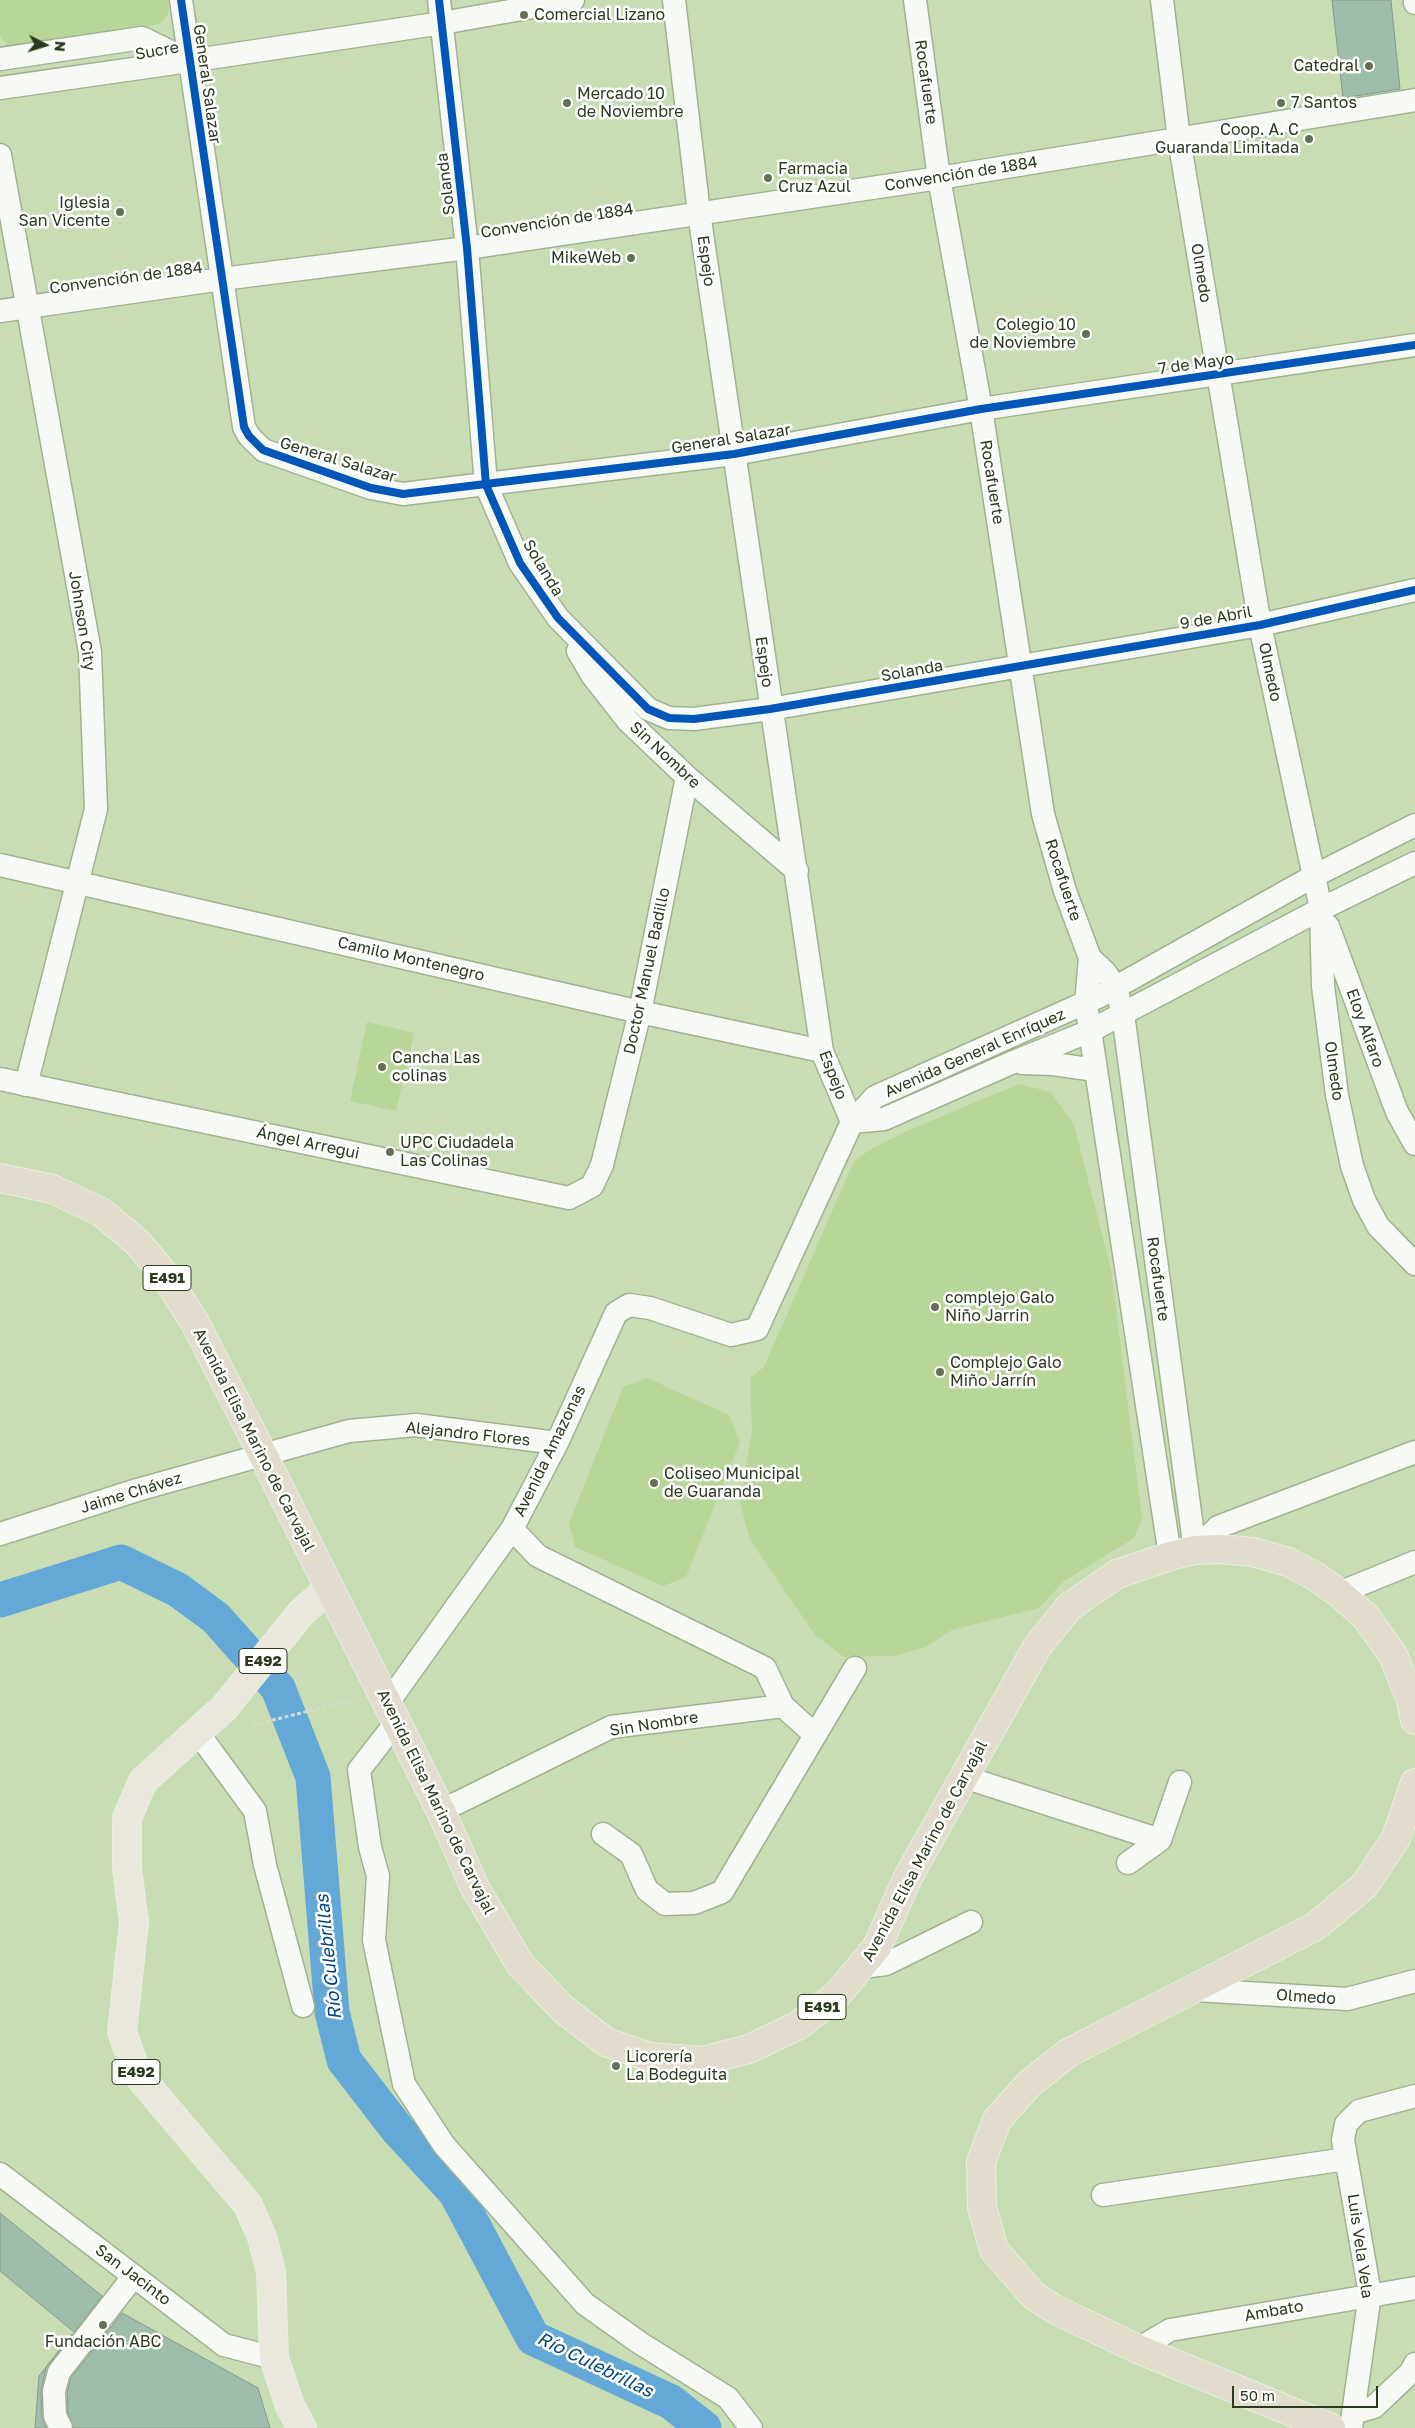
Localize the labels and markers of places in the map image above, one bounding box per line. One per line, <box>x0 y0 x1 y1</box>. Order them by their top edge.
place label: Comercial Lizano <box>534 5 665 25</box>
marker: Comercial Lizano <box>518 9 530 21</box>
place label: Catedral <box>1293 56 1359 76</box>
marker: Catedral <box>1363 60 1375 72</box>
place label: Mercado 10 de Noviembre <box>577 84 683 122</box>
place label: 7 Santos <box>1291 93 1357 113</box>
marker: Mercado 10 de Noviembre <box>561 97 573 109</box>
marker: 7 Santos <box>1275 97 1287 109</box>
place label: Coop. A. C Guaranda Limitada <box>1155 120 1299 158</box>
marker: Coop. A. C Guaranda Limitada <box>1303 133 1315 145</box>
place label: Farmacia Cruz Azul <box>778 159 851 197</box>
marker: Farmacia Cruz Azul <box>762 172 774 184</box>
place label: Iglesia San Vicente <box>19 193 110 231</box>
marker: Iglesia San Vicente <box>114 206 126 218</box>
place label: MikeWeb <box>551 248 621 268</box>
marker: MikeWeb <box>625 252 637 264</box>
place label: Colegio 10 de Noviembre <box>970 315 1076 353</box>
marker: Colegio 10 de Noviembre <box>1080 328 1092 340</box>
place label: Cancha Las colinas <box>392 1048 480 1086</box>
marker: Cancha Las colinas <box>376 1061 388 1073</box>
place label: UPC Ciudadela Las Colinas <box>400 1133 514 1171</box>
marker: UPC Ciudadela Las Colinas <box>384 1146 396 1158</box>
place label: complejo Galo Niño Jarrin <box>945 1288 1054 1326</box>
marker: complejo Galo Niño Jarrin <box>929 1301 941 1313</box>
place label: Complejo Galo Miño Jarrín <box>950 1353 1061 1391</box>
marker: Complejo Galo Miño Jarrín <box>934 1366 946 1378</box>
place label: Coliseo Municipal de Guaranda <box>664 1464 800 1502</box>
marker: Coliseo Municipal de Guaranda <box>648 1477 660 1489</box>
place label: Licorería La Bodeguita <box>626 2047 727 2085</box>
marker: Licorería La Bodeguita <box>610 2060 622 2072</box>
marker: Fundación ABC <box>97 2319 109 2331</box>
place label: Fundación ABC <box>45 2332 161 2352</box>

